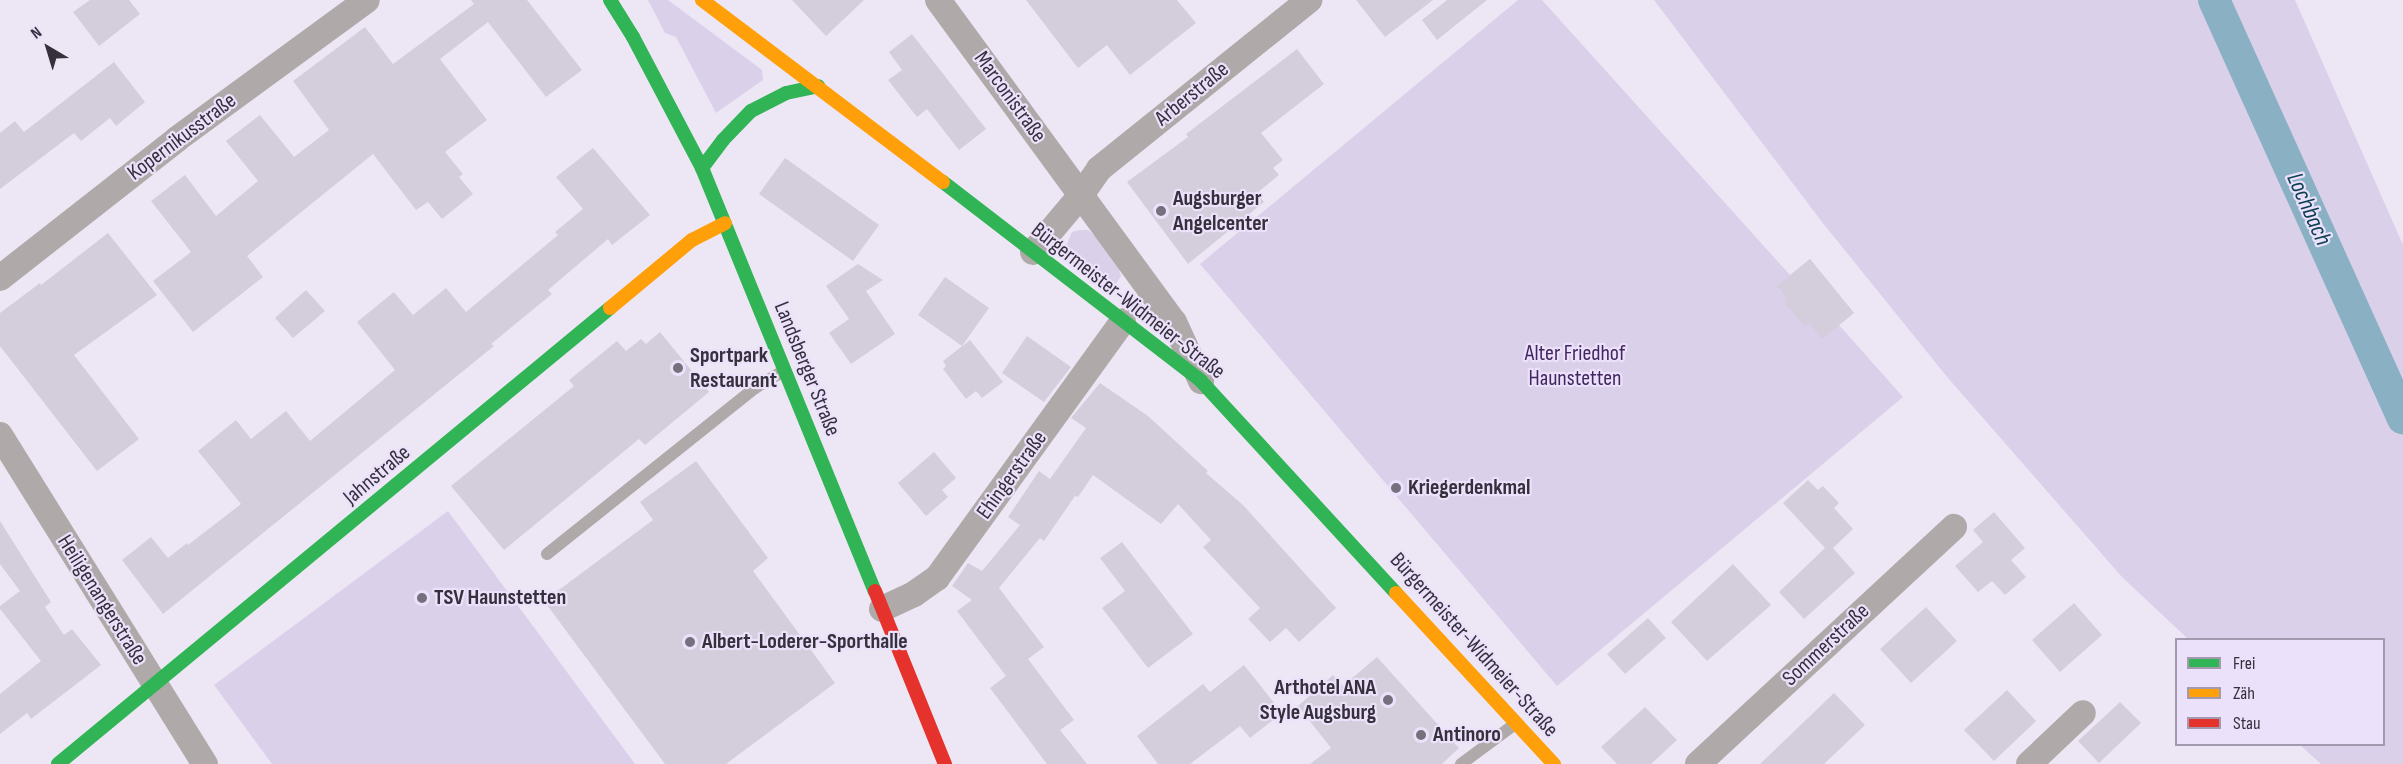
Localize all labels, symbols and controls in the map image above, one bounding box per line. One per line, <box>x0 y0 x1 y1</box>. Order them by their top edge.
north arrow <box>18 18 78 78</box>
text: N <box>27 23 46 44</box>
street label: Marconistraße <box>968 46 1052 148</box>
street label: Arberstraße <box>1150 56 1234 132</box>
street label: Kopernikusstraße <box>123 88 241 186</box>
water label: Lochbach <box>2280 168 2338 250</box>
place label: Augsburger Angelcenter <box>1173 185 1268 236</box>
marker: Augsburger Angelcenter <box>1154 204 1168 218</box>
street label: Bürgermeister-Widmeier-Straße <box>1026 217 1230 385</box>
street label: Landsberger Straße <box>768 298 846 440</box>
park label: Alter Friedhof Haunstetten <box>1525 340 1625 392</box>
place label: Sportpark Restaurant <box>690 342 777 394</box>
marker: Sportpark Restaurant <box>671 361 685 375</box>
street label: Ehingerstraße <box>971 426 1053 524</box>
street label: Jahnstraße <box>338 440 416 510</box>
place label: Kriegerdenkmal <box>1408 475 1531 501</box>
marker: Kriegerdenkmal <box>1389 481 1403 495</box>
street label: Heiligenangerstraße <box>52 530 152 670</box>
street label: Bürgermeister-Widmeier-Straße <box>1384 547 1564 743</box>
place label: TSV Haunstetten <box>434 585 566 611</box>
marker: TSV Haunstetten <box>415 591 429 605</box>
street label: Sommerstraße <box>1777 598 1875 692</box>
place label: Albert-Loderer-Sporthalle <box>702 629 908 655</box>
marker: Albert-Loderer-Sporthalle <box>683 635 697 649</box>
legend <box>2175 638 2385 746</box>
text: Frei <box>2233 653 2255 674</box>
place label: Arthotel ANA Style Augsburg <box>1260 674 1376 726</box>
text: Zäh <box>2233 683 2255 704</box>
marker: Arthotel ANA Style Augsburg <box>1381 693 1395 707</box>
text: Stau <box>2233 713 2261 734</box>
place label: Antinoro <box>1433 722 1501 748</box>
marker: Antinoro <box>1414 728 1428 742</box>

